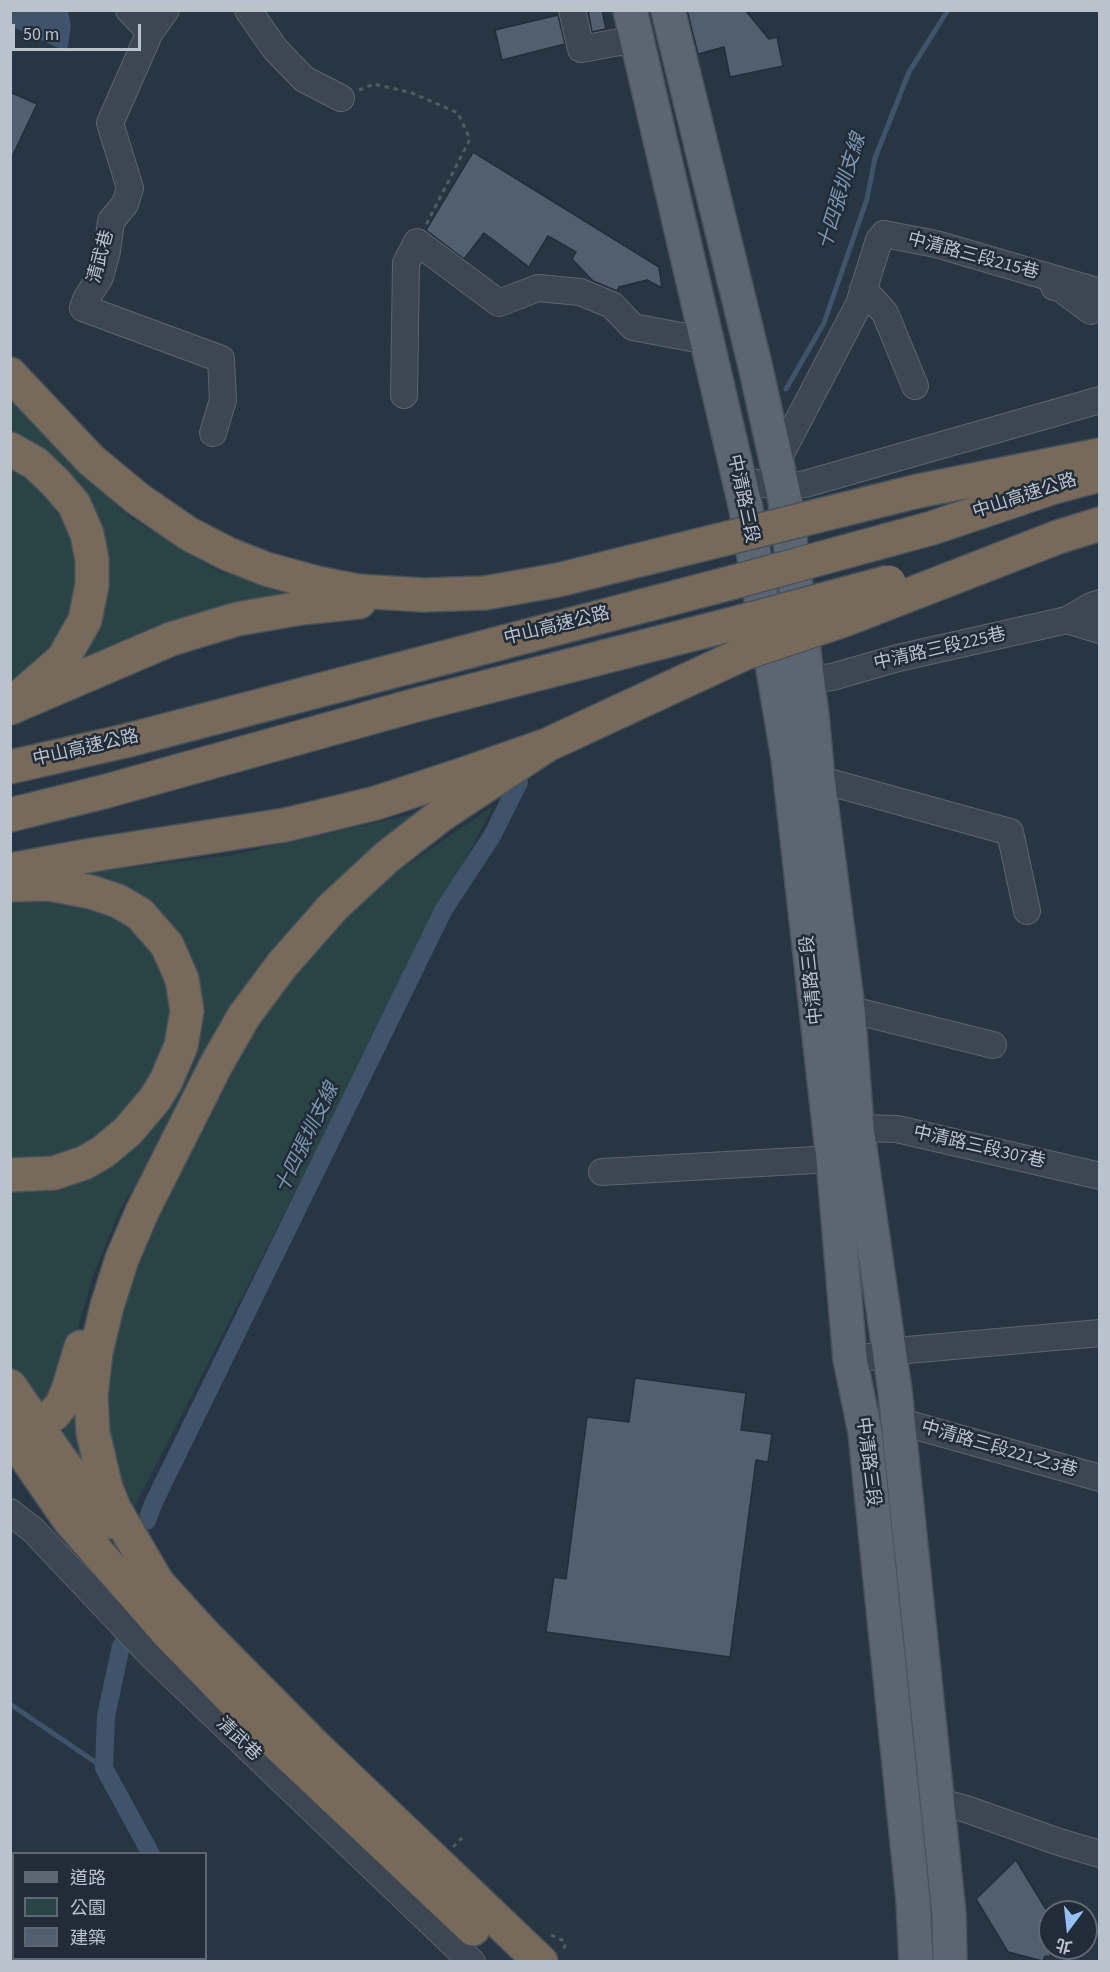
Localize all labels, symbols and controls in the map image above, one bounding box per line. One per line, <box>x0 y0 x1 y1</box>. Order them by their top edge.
scale bar <box>15 12 144 50</box>
text: 50 m <box>23 22 59 47</box>
water label: 十四張圳支線 <box>814 131 872 253</box>
street label: 清武巷 <box>85 228 119 286</box>
street label: 中清路三段215巷 <box>905 229 1041 285</box>
street label: 中清路三段 <box>722 453 762 545</box>
street label: 中山高速公路 <box>970 470 1080 524</box>
street label: 中山高速公路 <box>502 603 612 651</box>
street label: 中清路三段225巷 <box>872 624 1008 676</box>
street label: 中山高速公路 <box>31 726 141 772</box>
street label: 中清路三段 <box>798 934 828 1026</box>
water label: 十四張圳支線 <box>271 1080 345 1198</box>
street label: 中清路三段307巷 <box>911 1122 1047 1174</box>
street label: 中清路三段 <box>851 1416 883 1508</box>
street label: 中清路三段221之3巷 <box>918 1417 1080 1483</box>
street label: 清武巷 <box>211 1713 265 1767</box>
legend <box>12 1852 207 1960</box>
text: 道路 <box>70 1866 106 1891</box>
text: 公園 <box>70 1896 106 1921</box>
north arrow <box>1038 1900 1098 1960</box>
text: 建築 <box>70 1926 106 1951</box>
text: 北 <box>1053 1933 1074 1958</box>

